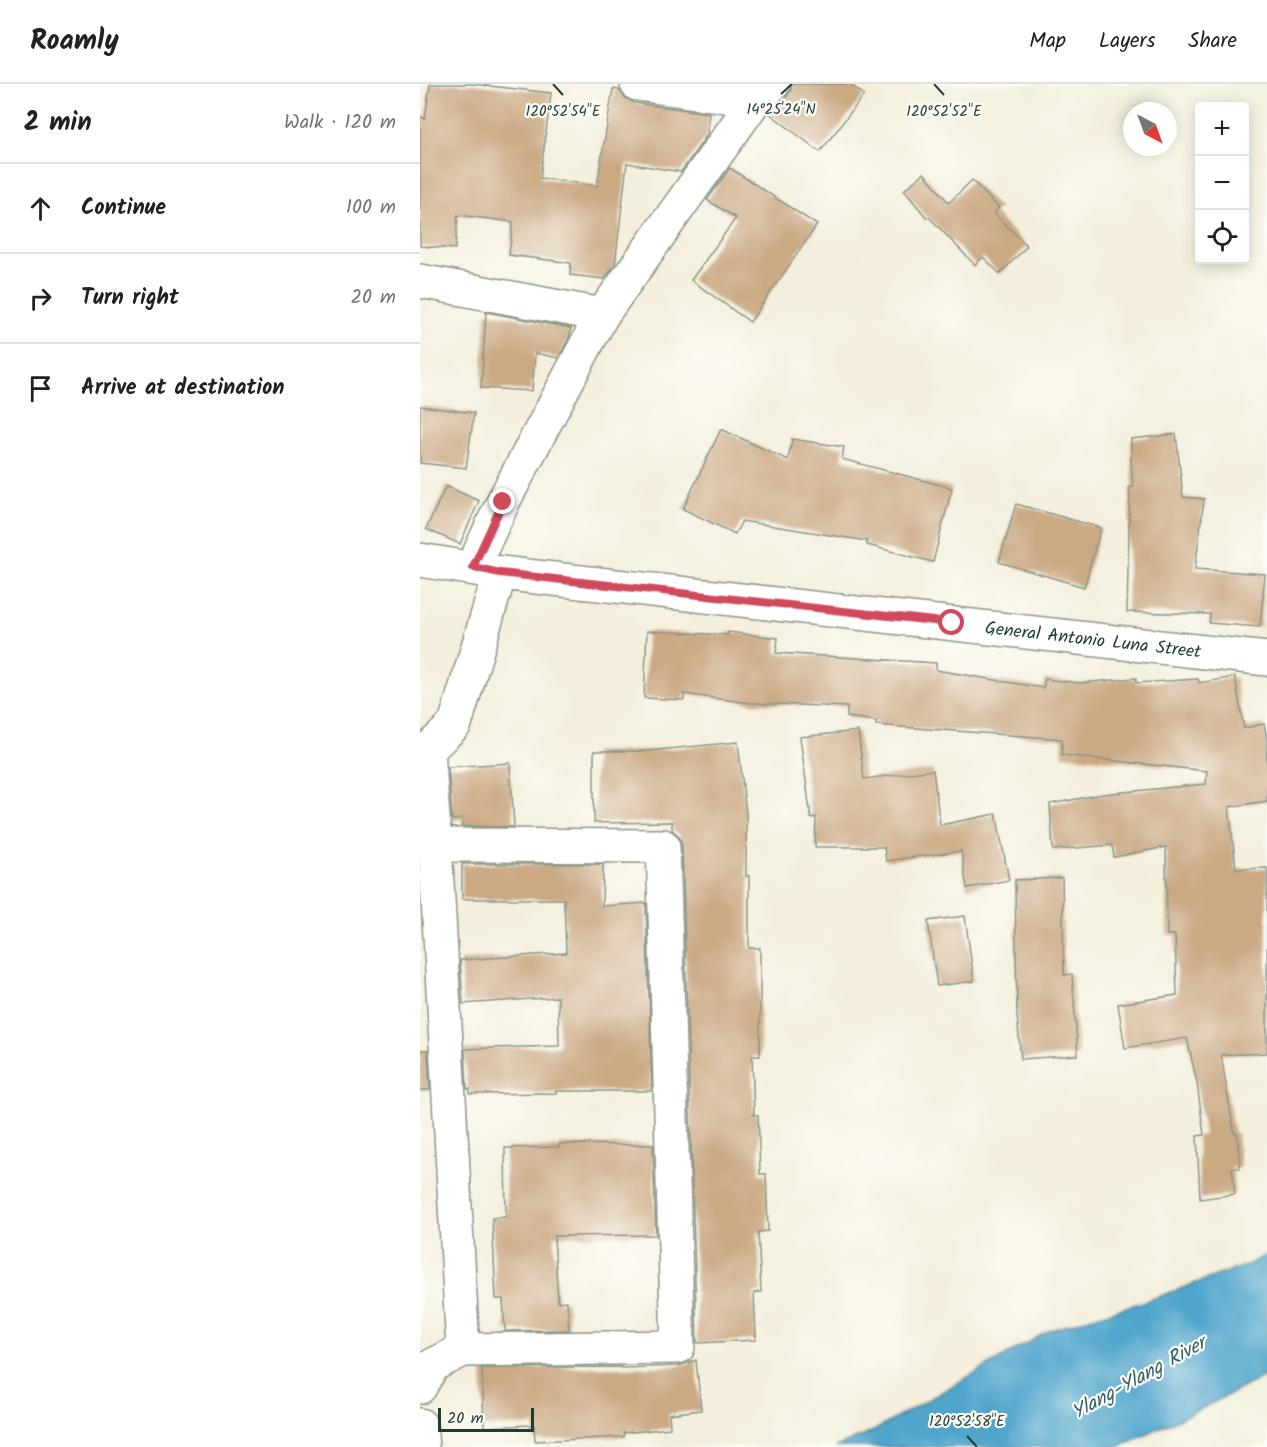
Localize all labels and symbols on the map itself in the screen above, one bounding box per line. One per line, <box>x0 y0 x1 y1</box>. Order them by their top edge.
text: 14°25'24"N <box>746 98 816 122</box>
text: 120°52'54"E <box>525 100 602 124</box>
text: 120°52'52"E <box>906 100 983 124</box>
north arrow <box>1123 102 1177 156</box>
route end <box>489 488 515 514</box>
route start <box>938 609 964 635</box>
street label: General Antonio Luna Street <box>983 614 1204 668</box>
water label: Ylang-Ylang River <box>1066 1326 1216 1429</box>
scale bar <box>438 1405 534 1432</box>
text: 120°52'58"E <box>929 1410 1006 1434</box>

